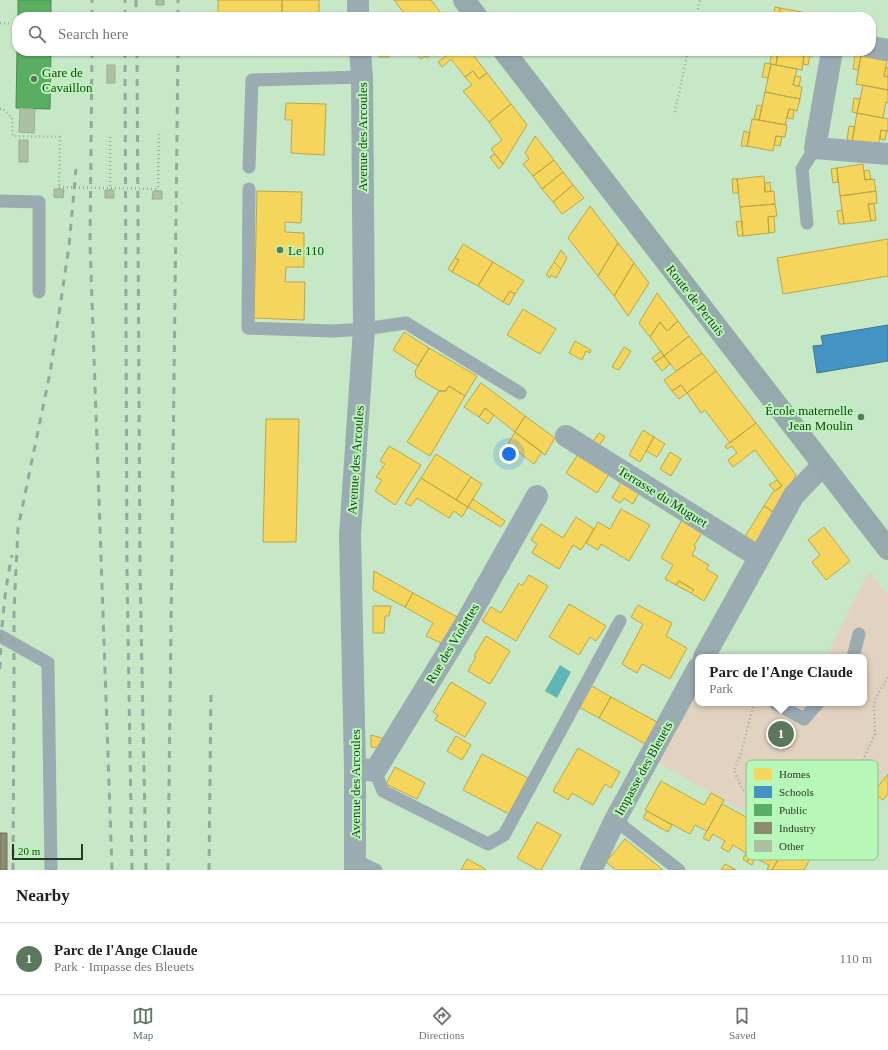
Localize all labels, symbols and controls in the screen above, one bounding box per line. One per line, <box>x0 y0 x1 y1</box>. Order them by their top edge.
search box <box>12 12 876 56</box>
icon: search <box>26 23 48 45</box>
text: Search here <box>58 26 128 42</box>
place label: Gare de Cavaillon <box>42 65 93 95</box>
marker: Gare de Cavaillon <box>29 74 39 84</box>
street label: Avenue des Arcoules <box>355 82 370 192</box>
place label: Le 110 <box>288 243 324 258</box>
marker: Le 110 <box>275 245 285 255</box>
street label: Route de Pertuis <box>663 262 728 339</box>
place label: École maternelle Jean Moulin <box>765 403 853 433</box>
street label: Avenue des Arcoules <box>344 405 367 515</box>
marker: École maternelle Jean Moulin <box>856 412 866 422</box>
your location <box>499 444 519 464</box>
street label: Terrasse du Muguet <box>615 463 711 530</box>
street label: Rue des Violettes <box>423 601 482 686</box>
popup <box>695 654 867 706</box>
text: Parc de l'Ange Claude <box>709 664 853 680</box>
text: Park <box>709 681 733 696</box>
street label: Impasse des Bleuets <box>611 719 676 818</box>
pin: 1 <box>768 719 794 749</box>
street label: Avenue des Arcoules <box>348 729 363 839</box>
legend <box>746 760 878 860</box>
text: Homes <box>779 768 810 780</box>
text: Schools <box>779 786 814 798</box>
text: Public <box>779 804 807 816</box>
text: Industry <box>779 822 816 834</box>
text: Other <box>779 840 804 852</box>
scale bar <box>12 842 83 861</box>
text: 20 m <box>18 845 40 857</box>
text: Nearby <box>16 886 70 905</box>
text: Parc de l'Ange Claude <box>54 942 197 958</box>
text: 1 <box>26 951 32 966</box>
text: 110 m <box>840 951 872 966</box>
text: Park · Impasse des Bleuets <box>54 959 194 974</box>
tab: Map <box>132 1005 154 1041</box>
tab: Directions <box>419 1005 464 1041</box>
tab: Saved <box>729 1005 756 1041</box>

